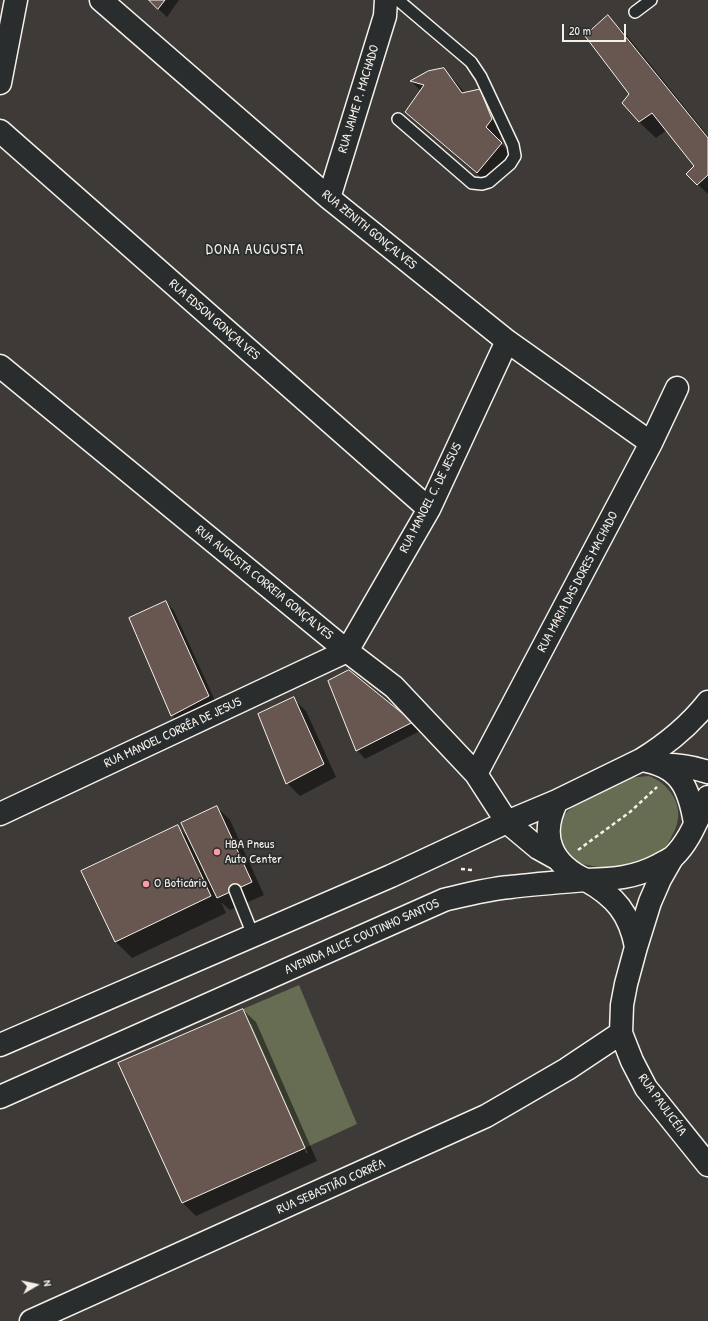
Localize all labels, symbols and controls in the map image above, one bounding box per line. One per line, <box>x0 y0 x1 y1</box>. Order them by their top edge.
scale bar <box>564 16 628 42</box>
text: 20 m <box>569 22 591 39</box>
street label: RUA JAIME P. MACHADO <box>335 43 383 155</box>
street label: RUA ZENITH GONÇALVES <box>318 187 420 273</box>
district label: DONA AUGUSTA <box>206 241 304 259</box>
street label: RUA EDSON GONÇALVES <box>165 276 263 364</box>
street label: RUA MANOEL C. DE JESUS <box>396 440 466 556</box>
street label: RUA MARIA DAS DORES MACHADO <box>534 509 622 655</box>
street label: RUA AUGUSTA CORREIA GONÇALVES <box>192 523 336 643</box>
street label: RUA MANOEL CORRÊA DE JESUS <box>102 694 244 772</box>
place label: HBA Pneus Auto Center <box>225 837 282 868</box>
marker: HBA Pneus Auto Center <box>212 847 222 857</box>
place label: O Boticário <box>154 876 207 892</box>
marker: O Boticário <box>141 879 151 889</box>
street label: AVENIDA ALICE COUTINHO SANTOS <box>282 896 442 978</box>
street label: RUA PAULICÉIA <box>634 1071 690 1139</box>
street label: RUA SEBASTIÃO CORRÊA <box>274 1156 388 1218</box>
north arrow <box>16 1265 56 1305</box>
text: N <box>40 1279 55 1287</box>

